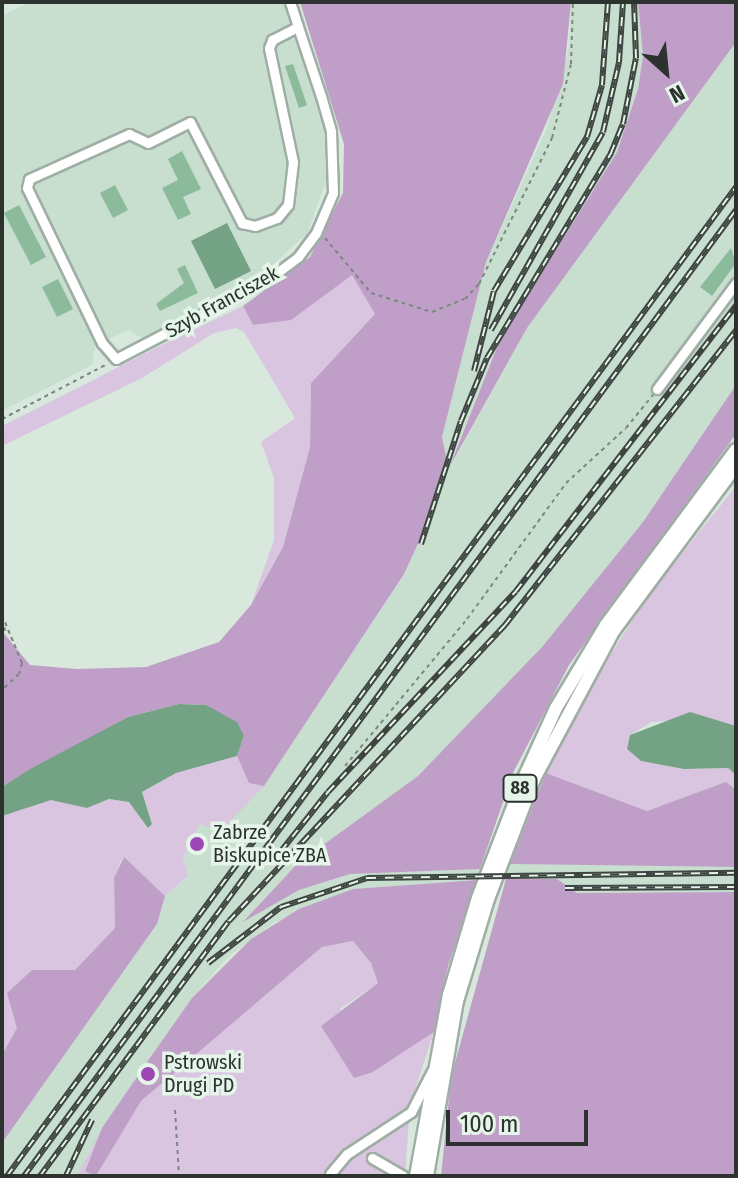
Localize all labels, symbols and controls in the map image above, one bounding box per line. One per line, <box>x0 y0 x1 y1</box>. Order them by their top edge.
north arrow <box>626 32 706 112</box>
text: N <box>665 79 689 109</box>
street label: Szyb Franciszek <box>161 261 283 343</box>
road number: 88 <box>502 774 538 802</box>
place label: Zabrze Biskupice ZBA <box>213 820 326 867</box>
marker: Zabrze Biskupice ZBA <box>188 835 206 853</box>
place label: Pstrowski Drugi PD <box>164 1050 242 1097</box>
marker: Pstrowski Drugi PD <box>139 1065 157 1083</box>
scale bar <box>450 1094 592 1144</box>
text: 100 m <box>460 1110 518 1138</box>

